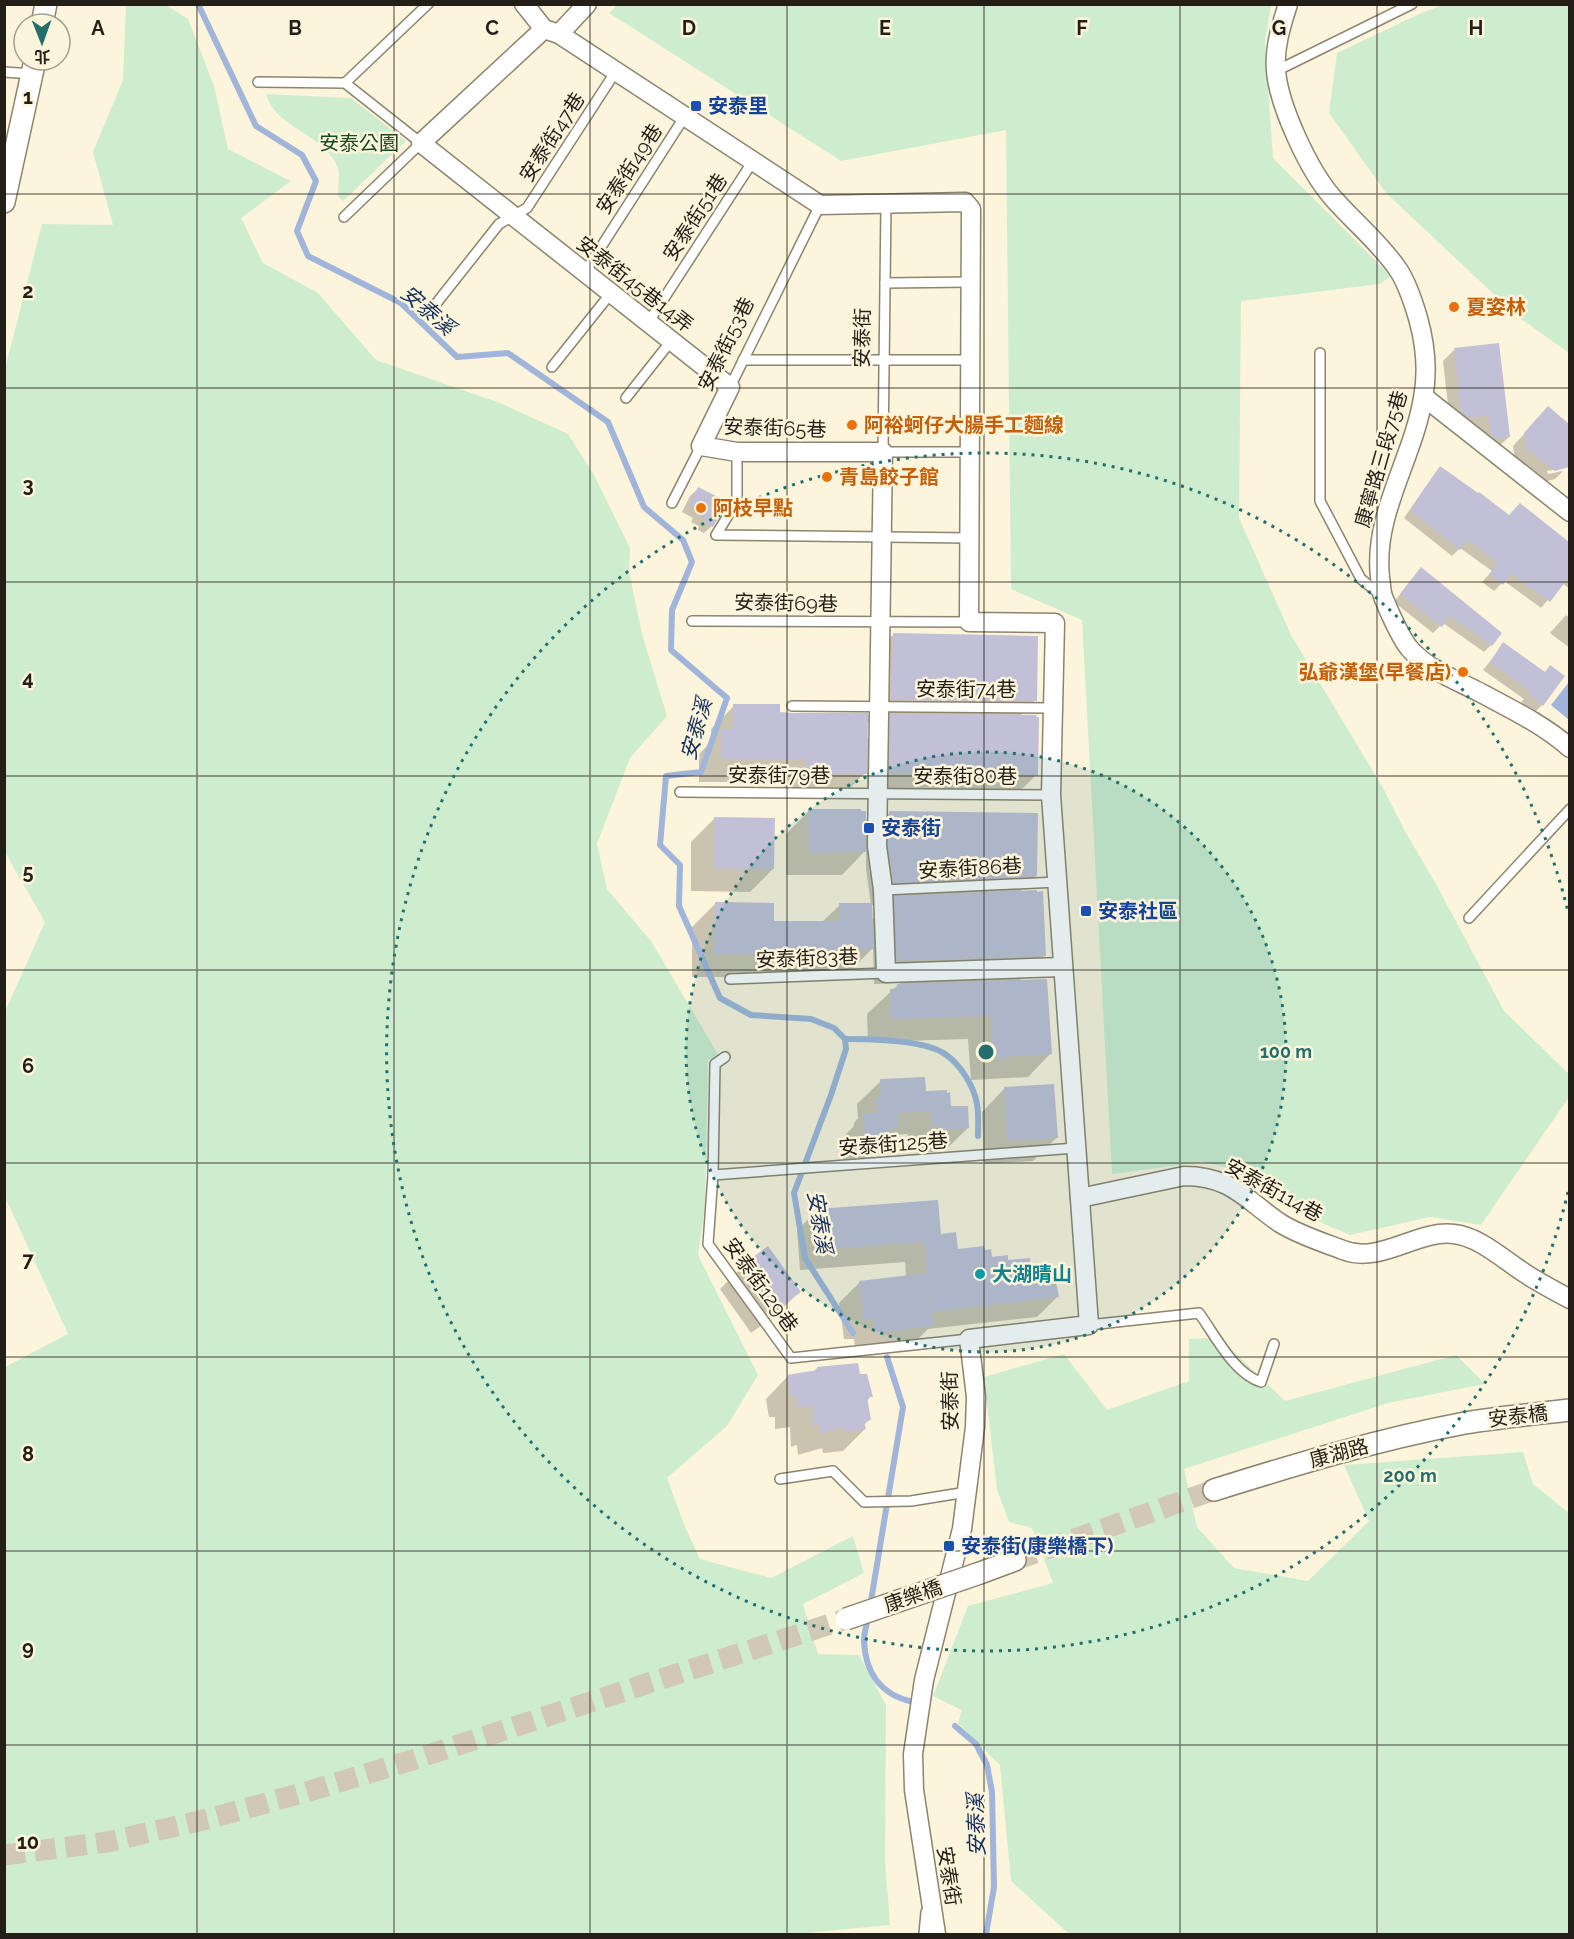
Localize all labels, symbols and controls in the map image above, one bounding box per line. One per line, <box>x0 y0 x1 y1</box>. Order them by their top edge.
north arrow <box>12 12 72 72</box>
text: A <box>91 16 105 40</box>
text: B <box>288 16 302 40</box>
text: C <box>485 16 499 40</box>
text: D <box>682 16 696 40</box>
text: E <box>879 16 891 40</box>
text: F <box>1076 16 1088 40</box>
text: G <box>1272 16 1286 40</box>
text: H <box>1469 16 1483 40</box>
text: 北 <box>34 47 50 66</box>
text: 1 <box>23 85 33 109</box>
street label: 安泰街47巷 <box>514 88 590 186</box>
place label: 安泰里 <box>708 94 768 118</box>
marker: 安泰里 <box>689 99 703 113</box>
street label: 安泰街49巷 <box>591 119 667 219</box>
park label: 安泰公園 <box>319 131 399 155</box>
street label: 安泰街51巷 <box>658 169 732 265</box>
street label: 安泰街45巷14弄 <box>572 231 698 337</box>
text: 2 <box>22 279 34 303</box>
water label: 安泰溪 <box>396 280 462 342</box>
street label: 安泰街53巷 <box>693 293 759 395</box>
place label: 夏姿林 <box>1466 295 1526 319</box>
marker: 夏姿林 <box>1447 300 1461 314</box>
street label: 安泰街 <box>849 308 875 368</box>
street label: 康寧路三段75巷 <box>1350 388 1412 530</box>
place label: 阿裕蚵仔大腸手工麵線 <box>864 413 1064 437</box>
street label: 安泰街65巷 <box>723 414 827 442</box>
marker: 阿裕蚵仔大腸手工麵線 <box>845 418 859 432</box>
place label: 青島餃子館 <box>839 465 939 489</box>
marker: 青島餃子館 <box>820 470 834 484</box>
text: 3 <box>22 473 34 497</box>
place label: 阿枝早點 <box>713 496 793 520</box>
marker: 阿枝早點 <box>694 501 708 515</box>
street label: 安泰街69巷 <box>734 590 838 616</box>
place label: 弘爺漢堡(早餐店) <box>1299 660 1451 684</box>
marker: 弘爺漢堡(早餐店) <box>1456 665 1470 679</box>
text: 4 <box>22 666 34 690</box>
street label: 安泰街74巷 <box>916 677 1016 701</box>
water label: 安泰溪 <box>675 692 718 763</box>
street label: 安泰街79巷 <box>728 763 830 787</box>
street label: 安泰街80巷 <box>913 764 1017 788</box>
place label: 安泰街 <box>881 816 941 840</box>
marker: 安泰街 <box>862 821 876 835</box>
street label: 安泰街86巷 <box>917 853 1023 883</box>
text: 5 <box>22 860 34 884</box>
place label: 安泰社區 <box>1098 899 1178 923</box>
marker: 安泰社區 <box>1079 904 1093 918</box>
street label: 安泰街83巷 <box>755 944 859 972</box>
text: 100 m <box>1260 1041 1312 1062</box>
centre of rings <box>976 1042 996 1062</box>
text: 6 <box>22 1054 34 1078</box>
street label: 安泰街125巷 <box>837 1128 949 1160</box>
street label: 安泰街114巷 <box>1221 1153 1327 1227</box>
water label: 安泰溪 <box>803 1189 838 1258</box>
street label: 安泰街129巷 <box>719 1233 803 1337</box>
text: 7 <box>22 1248 34 1272</box>
place label: 大湖晴山 <box>992 1262 1072 1286</box>
marker: 大湖晴山 <box>973 1267 987 1281</box>
street label: 安泰街 <box>937 1371 963 1431</box>
street label: 安泰橋 <box>1487 1400 1549 1432</box>
street label: 康湖路 <box>1307 1434 1371 1472</box>
text: 8 <box>22 1442 34 1466</box>
text: 200 m <box>1383 1465 1437 1486</box>
place label: 安泰街(康樂橋下) <box>961 1534 1113 1558</box>
marker: 安泰街(康樂橋下) <box>942 1539 956 1553</box>
street label: 康樂橋 <box>881 1575 945 1617</box>
text: 9 <box>22 1636 34 1660</box>
water label: 安泰溪 <box>962 1790 990 1857</box>
text: 10 <box>17 1830 39 1854</box>
street label: 安泰街 <box>932 1844 966 1908</box>

